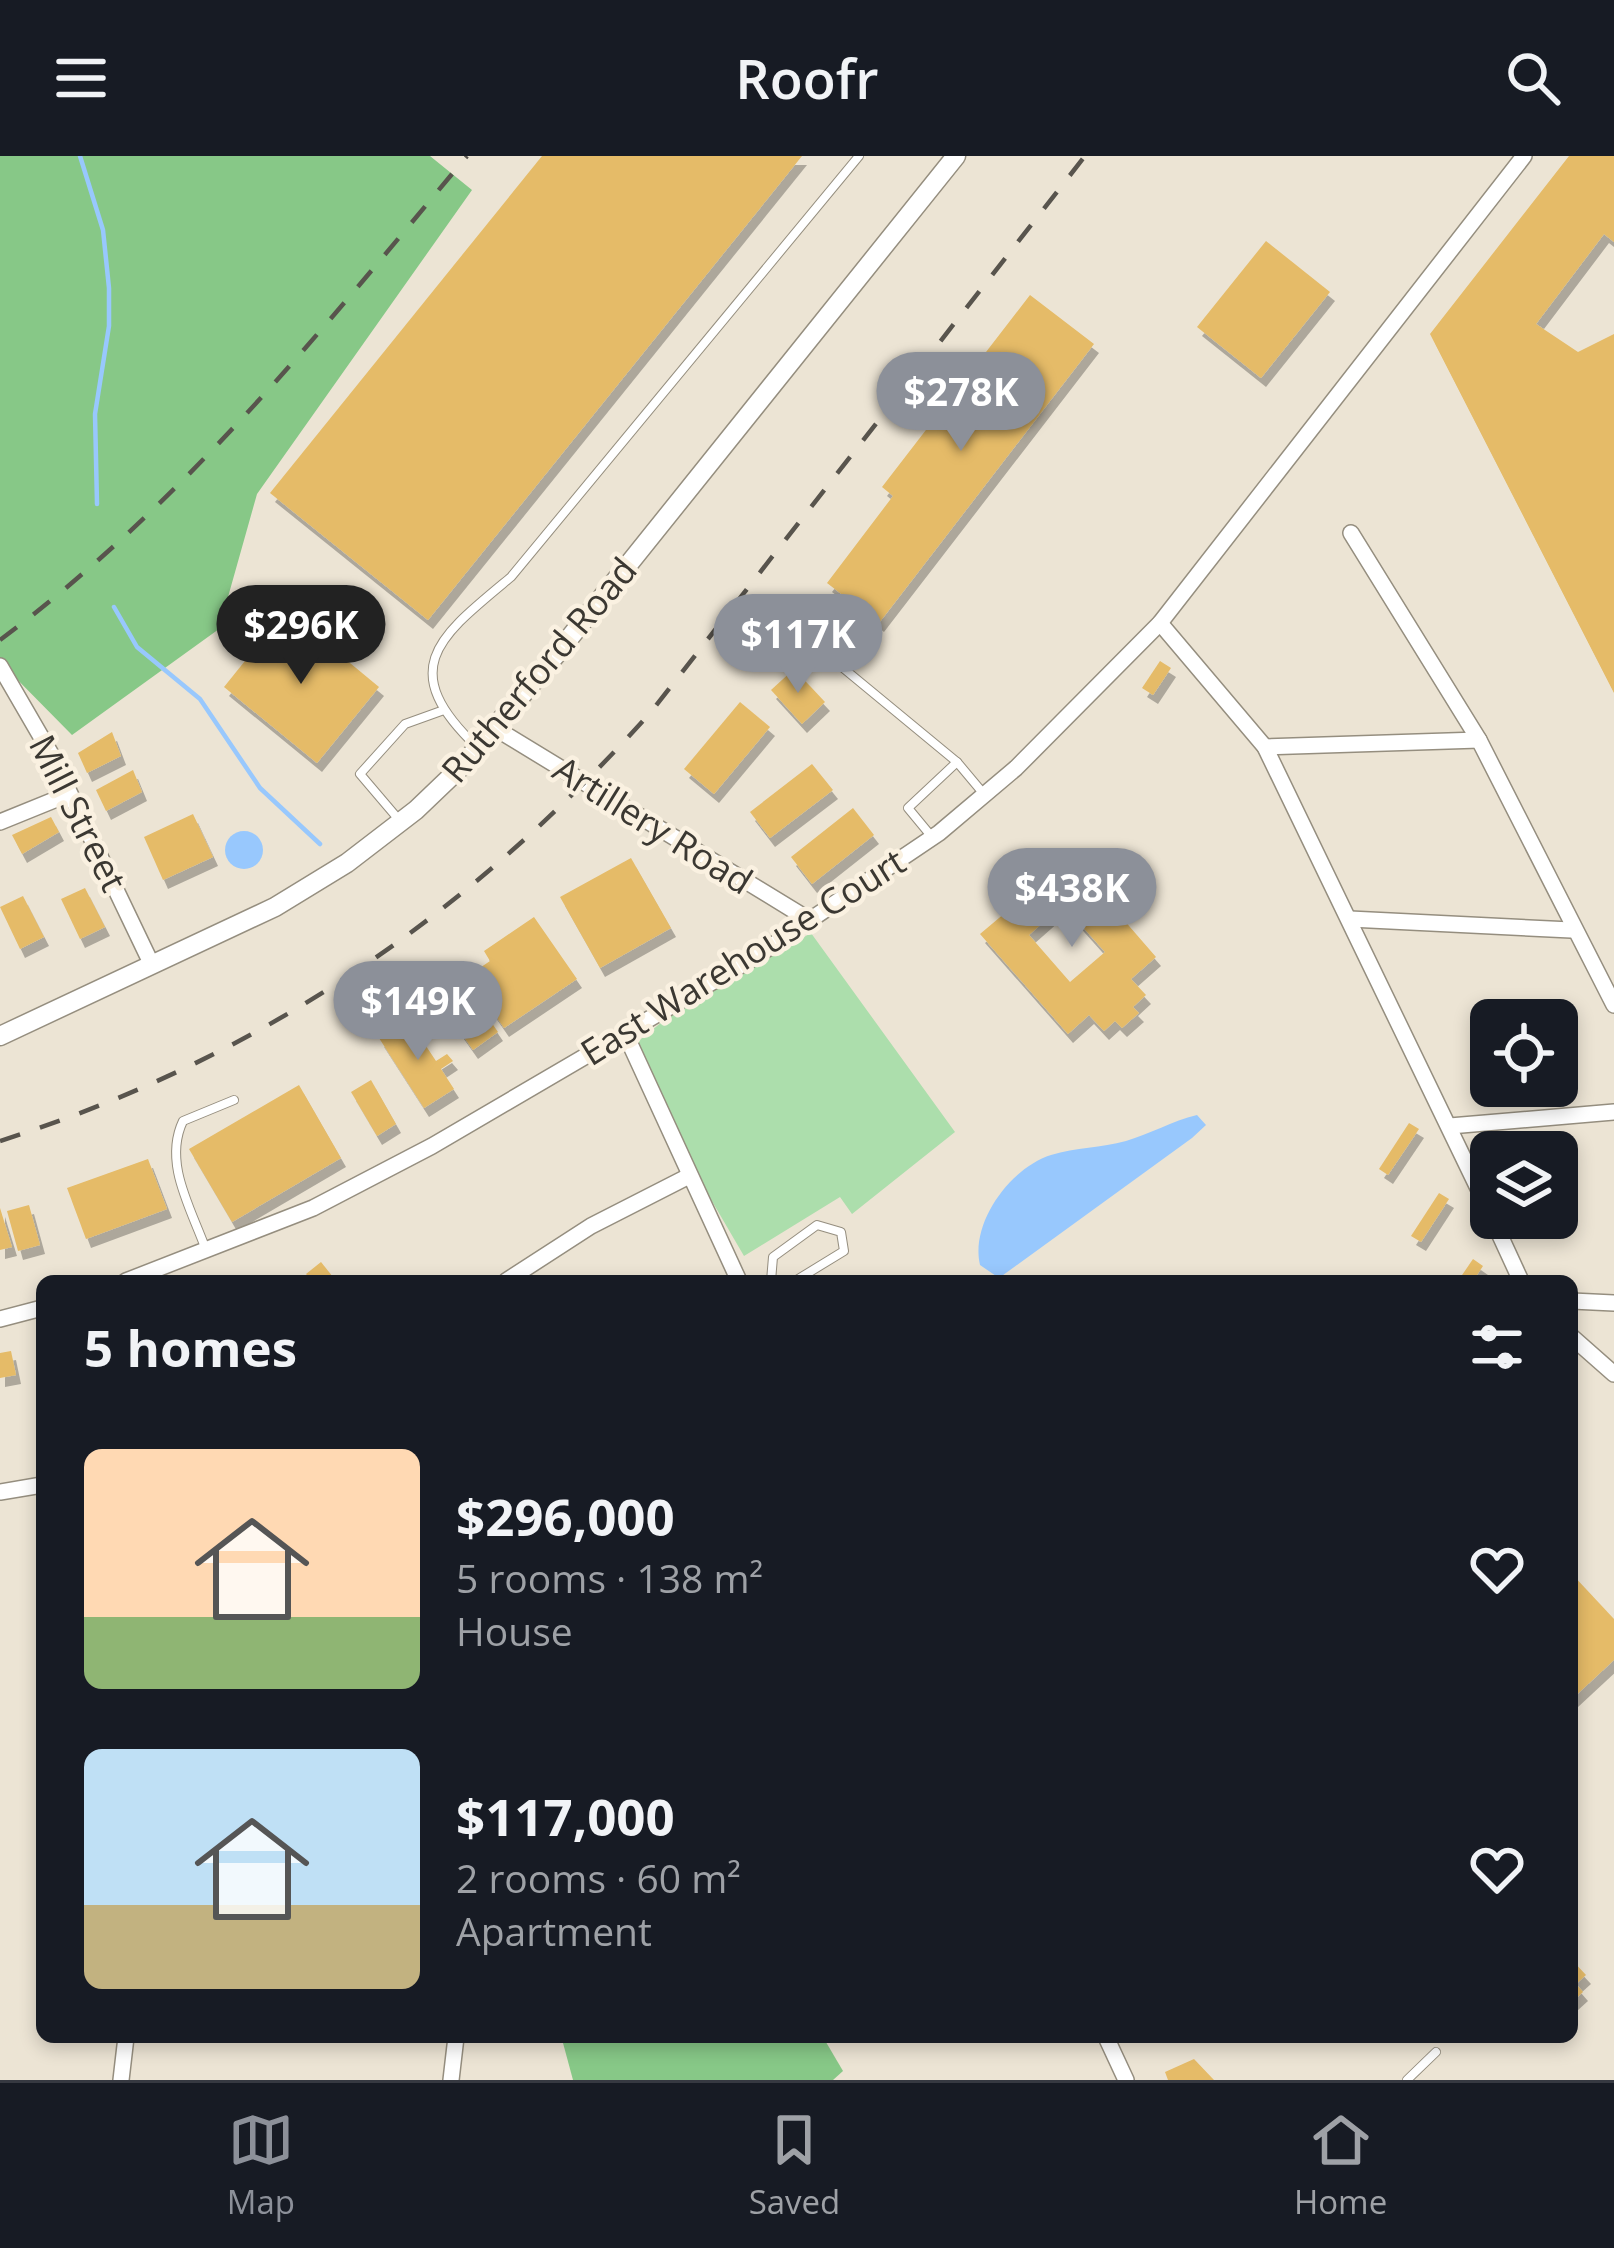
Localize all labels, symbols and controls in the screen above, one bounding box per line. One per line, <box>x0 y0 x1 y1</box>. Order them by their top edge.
text: Roofr <box>735 41 879 115</box>
icon: menu <box>48 45 114 111</box>
icon: search <box>1500 45 1566 111</box>
pin: $278K <box>877 352 1045 454</box>
text: $278K <box>903 364 1019 417</box>
street label: Rutherford Road <box>430 547 647 793</box>
pin: $296K <box>217 585 385 687</box>
pin: $117K <box>714 594 882 696</box>
text: $296K <box>243 597 359 650</box>
text: $117K <box>740 606 856 659</box>
street label: Mill Street <box>18 726 139 899</box>
street label: Artillery Road <box>545 744 762 905</box>
street label: East Warehouse Court <box>571 837 914 1076</box>
pin: $438K <box>988 848 1156 950</box>
text: $438K <box>1014 860 1130 913</box>
pin: $149K <box>334 961 502 1063</box>
text: $149K <box>360 973 476 1026</box>
map controls <box>1470 999 1578 1239</box>
button: locate <box>1470 999 1578 1107</box>
button: layers <box>1470 1131 1578 1239</box>
text: 5 homes <box>84 1312 297 1382</box>
icon: filters <box>1464 1314 1530 1380</box>
text: $296,000 <box>456 1481 675 1551</box>
icon: home <box>180 1497 324 1641</box>
icon: heart <box>1464 1536 1530 1602</box>
text: 5 rooms · 138 m² <box>456 1551 763 1604</box>
text: House <box>456 1604 573 1657</box>
text: $117,000 <box>456 1781 675 1851</box>
icon: home <box>180 1797 324 1941</box>
icon: heart <box>1464 1836 1530 1902</box>
text: 2 rooms · 60 m² <box>456 1851 741 1904</box>
text: Apartment <box>456 1904 652 1957</box>
tab: Map <box>227 2107 295 2224</box>
tab: Saved <box>749 2107 840 2224</box>
tab: Home <box>1294 2107 1387 2224</box>

